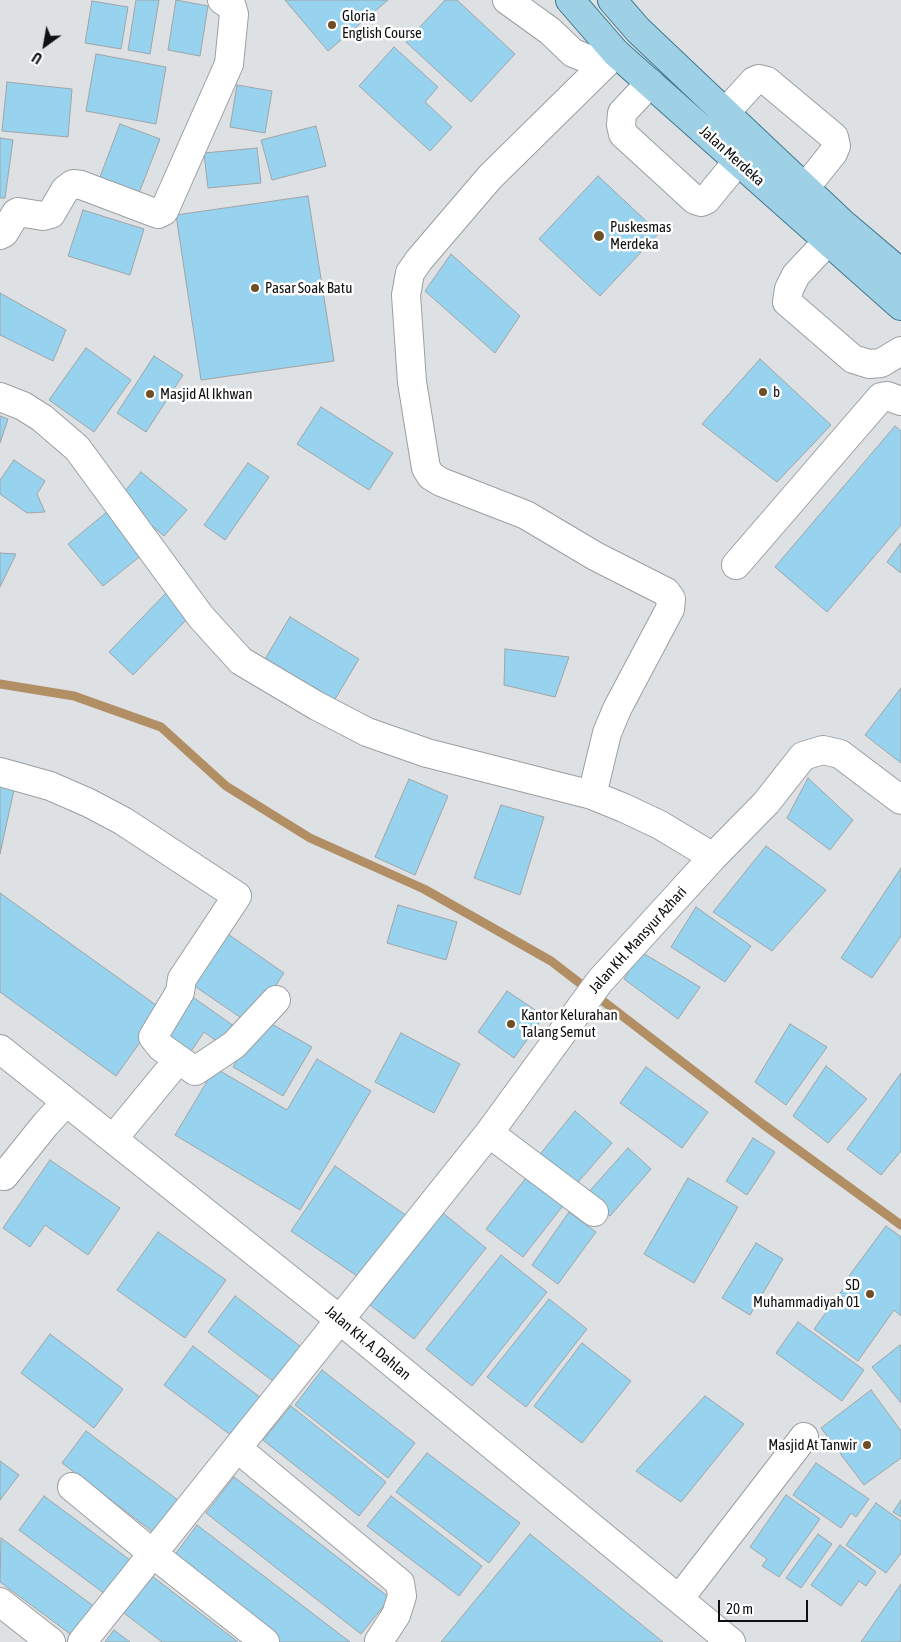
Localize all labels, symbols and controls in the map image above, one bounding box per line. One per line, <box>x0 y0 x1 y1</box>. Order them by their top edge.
place label: Gloria English Course <box>342 7 422 42</box>
marker: Gloria English Course <box>326 19 338 31</box>
north arrow <box>20 20 70 70</box>
text: U <box>29 49 45 67</box>
street label: Jalan Merdeka <box>696 122 768 190</box>
place label: Puskesmas Merdeka <box>610 218 671 253</box>
marker: Puskesmas Merdeka <box>592 229 606 243</box>
place label: Pasar Soak Batu <box>265 279 352 297</box>
marker: Pasar Soak Batu <box>249 282 261 294</box>
place label: b <box>773 383 780 401</box>
place label: Masjid Al Ikhwan <box>160 385 253 403</box>
marker: b <box>757 386 769 398</box>
marker: Masjid Al Ikhwan <box>144 388 156 400</box>
street label: Jalan KH. Mansyur Azhari <box>585 883 691 997</box>
place label: Kantor Kelurahan Talang Semut <box>521 1006 618 1041</box>
marker: Kantor Kelurahan Talang Semut <box>505 1018 517 1030</box>
place label: SD Muhammadiyah 01 <box>753 1276 860 1311</box>
marker: SD Muhammadiyah 01 <box>864 1288 876 1300</box>
street label: Jalan KH. A. Dahlan <box>322 1302 414 1384</box>
place label: Masjid At Tanwir <box>768 1436 857 1454</box>
marker: Masjid At Tanwir <box>861 1439 873 1451</box>
scale bar <box>721 1590 811 1622</box>
text: 20 m <box>726 1600 753 1617</box>

